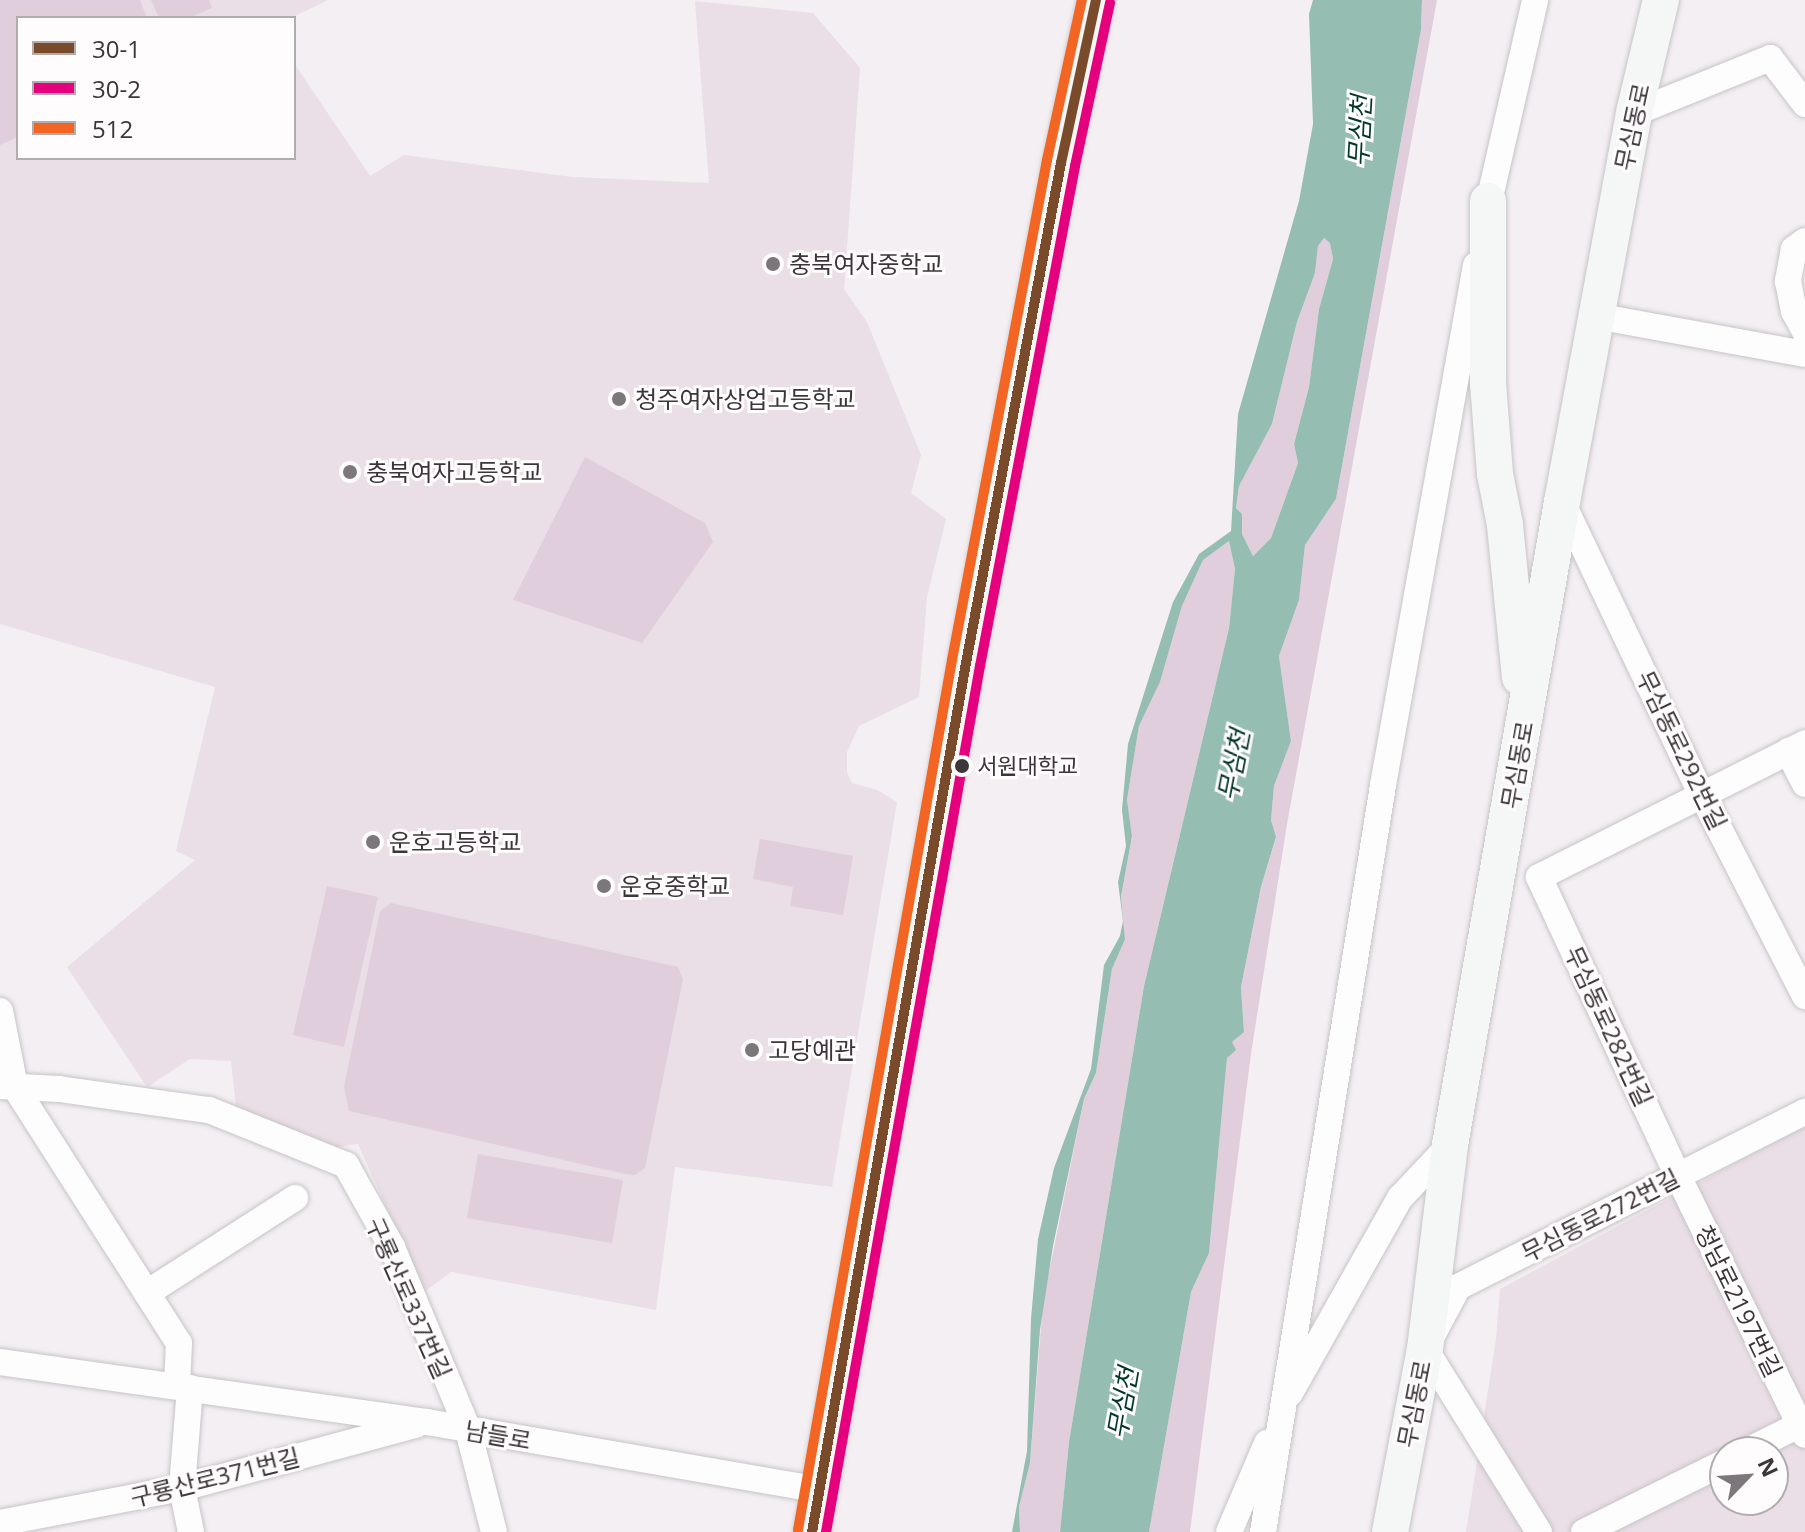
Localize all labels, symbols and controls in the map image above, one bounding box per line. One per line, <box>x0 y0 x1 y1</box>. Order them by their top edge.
legend <box>16 16 296 160</box>
text: 30-1 <box>92 32 141 65</box>
text: 30-2 <box>92 72 141 105</box>
street label: 무심동로 <box>1609 81 1655 173</box>
water label: 무심천 <box>1343 94 1377 168</box>
text: 512 <box>92 112 133 145</box>
place label: 충북여자중학교 <box>789 250 944 278</box>
marker: 충북여자중학교 <box>764 255 782 273</box>
place label: 청주여자상업고등학교 <box>635 385 856 413</box>
marker: 청주여자상업고등학교 <box>610 390 628 408</box>
place label: 충북여자고등학교 <box>366 458 543 486</box>
marker: 충북여자고등학교 <box>341 463 359 481</box>
street label: 무심동로292번길 <box>1631 666 1733 834</box>
street label: 무심동로 <box>1495 719 1539 811</box>
water label: 무심천 <box>1212 727 1256 803</box>
place label: 서원대학교 <box>977 753 1078 779</box>
marker: 서원대학교 <box>954 758 970 774</box>
place label: 운호고등학교 <box>389 828 521 856</box>
marker: 운호고등학교 <box>364 833 382 851</box>
place label: 운호중학교 <box>620 872 730 900</box>
marker: 운호중학교 <box>595 877 613 895</box>
street label: 무심동로282번길 <box>1559 941 1659 1111</box>
place label: 고당예관 <box>768 1036 856 1064</box>
marker: 고당예관 <box>743 1041 761 1059</box>
street label: 무심동로272번길 <box>1516 1163 1684 1267</box>
street label: 구룡산로337번길 <box>361 1213 457 1383</box>
street label: 청남로2197번길 <box>1690 1220 1788 1382</box>
street label: 무심동로 <box>1391 1358 1437 1450</box>
water label: 무심천 <box>1101 1365 1145 1441</box>
street label: 남들로 <box>463 1415 533 1455</box>
north arrow <box>1709 1436 1789 1516</box>
street label: 구룡산로371번길 <box>127 1442 303 1512</box>
text: N <box>1752 1452 1786 1481</box>

